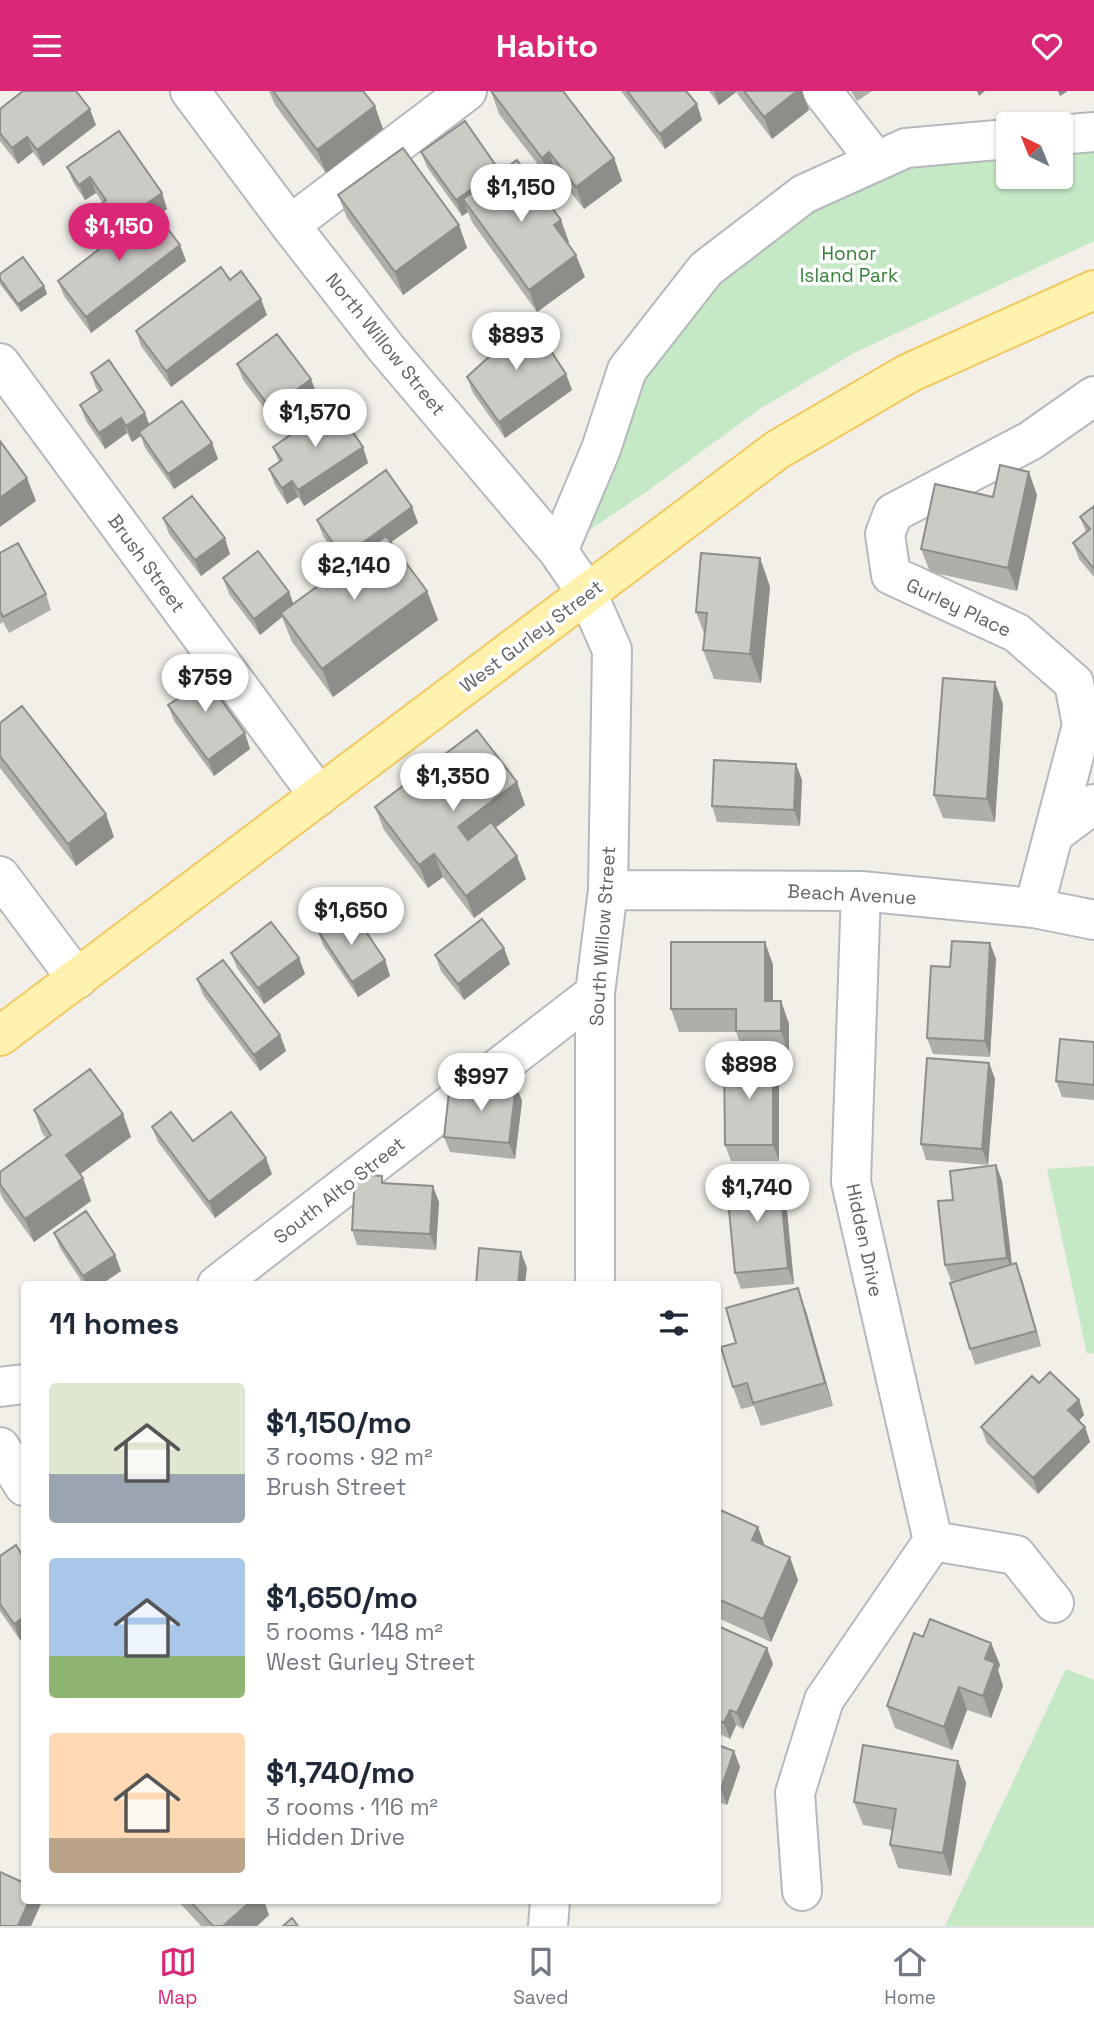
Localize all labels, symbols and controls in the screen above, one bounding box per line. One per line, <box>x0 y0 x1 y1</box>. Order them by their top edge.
text: Habito <box>496 26 598 66</box>
icon: menu <box>28 27 66 65</box>
icon: heart <box>1028 27 1066 65</box>
north arrow <box>996 112 1073 189</box>
map controls <box>996 112 1073 189</box>
pin: $1,150 <box>464 165 578 224</box>
text: $1,150 <box>487 172 556 202</box>
pin: $1,150 <box>62 204 176 263</box>
text: $1,150 <box>85 211 154 241</box>
park label: Honor Island Park <box>800 241 898 288</box>
street label: North Willow Street <box>320 268 451 421</box>
pin: $893 <box>475 313 557 372</box>
text: $893 <box>488 320 544 350</box>
pin: $1,570 <box>258 389 372 449</box>
text: $1,570 <box>279 397 351 427</box>
street label: Brush Street <box>102 509 191 618</box>
pin: $2,140 <box>297 543 411 602</box>
text: $2,140 <box>317 550 391 580</box>
street label: Gurley Place <box>902 572 1015 643</box>
street label: West Gurley Street <box>455 574 608 698</box>
pin: $759 <box>164 655 246 714</box>
text: $759 <box>178 662 232 692</box>
pin: $1,350 <box>396 753 510 813</box>
text: $1,350 <box>416 761 490 791</box>
street label: South Willow Street <box>584 845 621 1027</box>
street label: Beach Avenue <box>787 879 917 910</box>
pin: $1,650 <box>294 887 408 947</box>
text: $1,650 <box>314 895 388 925</box>
pin: $898 <box>708 1041 790 1101</box>
text: $898 <box>721 1049 777 1079</box>
pin: $997 <box>440 1053 522 1113</box>
text: $997 <box>454 1061 508 1091</box>
street label: South Alto Street <box>269 1131 410 1249</box>
pin: $1,740 <box>700 1165 814 1224</box>
text: $1,740 <box>721 1172 793 1202</box>
street label: Hidden Drive <box>840 1181 889 1299</box>
text: 11 homes <box>49 1304 179 1343</box>
icon: filters <box>655 1304 693 1342</box>
text: $1,150/mo <box>266 1403 412 1442</box>
icon: home <box>105 1411 189 1495</box>
text: 3 rooms · 92 m² <box>266 1442 433 1472</box>
text: Brush Street <box>266 1472 406 1502</box>
text: $1,650/mo <box>266 1578 418 1617</box>
icon: home <box>105 1586 189 1670</box>
text: 5 rooms · 148 m² <box>266 1617 443 1647</box>
text: West Gurley Street <box>266 1647 475 1677</box>
text: $1,740/mo <box>266 1753 415 1792</box>
icon: home <box>105 1761 189 1845</box>
text: 3 rooms · 116 m² <box>266 1792 438 1822</box>
text: Hidden Drive <box>266 1822 405 1852</box>
tab: Map <box>158 1943 197 2010</box>
tab: Saved <box>513 1943 569 2010</box>
tab: Home <box>884 1943 936 2010</box>

